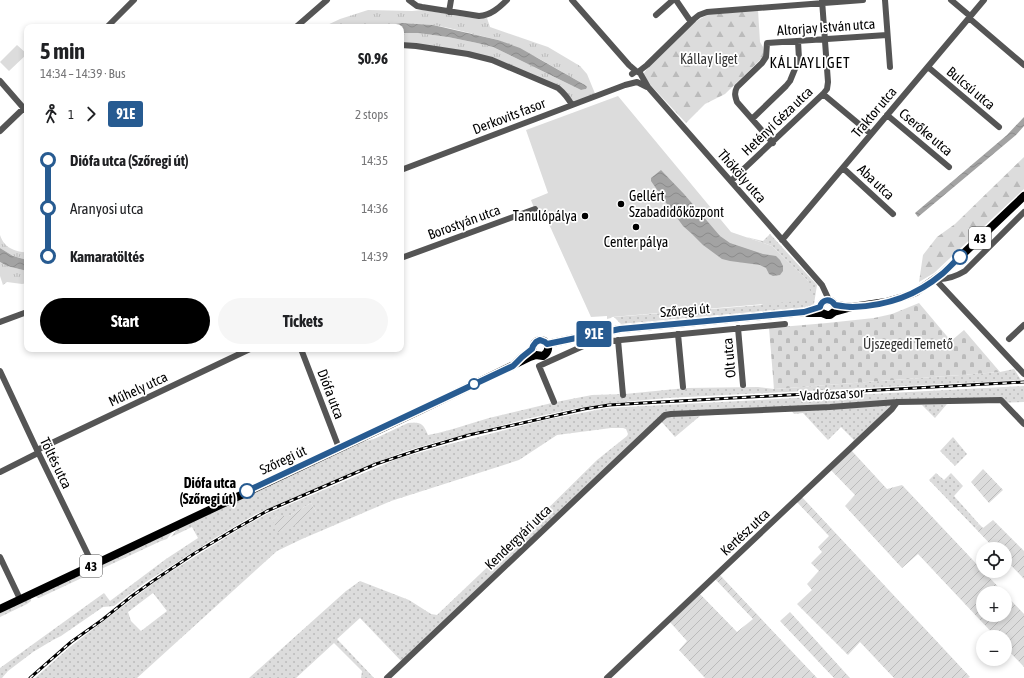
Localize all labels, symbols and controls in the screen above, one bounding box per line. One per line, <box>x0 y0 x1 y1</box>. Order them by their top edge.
street label: Altorjay István utca <box>776 16 876 38</box>
text: 5 min <box>40 38 85 64</box>
text: $0.96 <box>358 50 388 67</box>
park label: Kállay liget <box>680 51 738 67</box>
district label: KÁLLAYLIGET <box>769 54 851 71</box>
street label: Bulcsú utca <box>944 63 998 113</box>
text: 14:34 – 14:39 · Bus <box>40 66 126 81</box>
street label: Hetényi Géza utca <box>738 83 816 159</box>
street label: Traktor utca <box>848 84 900 140</box>
street label: Derkovits fasor <box>470 95 548 137</box>
icon: walk <box>40 103 62 125</box>
icon: forward <box>80 103 102 125</box>
street label: Cserőke utca <box>896 105 956 159</box>
text: 91E <box>116 106 135 122</box>
text: 1 <box>68 107 74 122</box>
text: 2 stops <box>355 107 388 122</box>
street label: Thököly utca <box>715 146 769 206</box>
text: Diófa utca (Szőregi út) <box>70 152 189 169</box>
text: 14:35 <box>361 153 388 168</box>
street label: Aba utca <box>854 161 898 203</box>
place label: Gellért Szabadidőközpont <box>629 188 724 220</box>
marker: Gellért Szabadidőközpont <box>616 199 626 209</box>
text: Aranyosi utca <box>70 200 144 217</box>
text: 14:36 <box>361 201 388 216</box>
street label: Borostyán utca <box>426 201 502 243</box>
place label: Tanulópálya <box>513 208 577 224</box>
marker: Tanulópálya <box>580 211 590 221</box>
marker: Center pálya <box>631 222 641 232</box>
road number: 43 <box>969 227 991 249</box>
place label: Center pálya <box>604 234 668 250</box>
text: Kamaratöltés <box>70 248 144 265</box>
text: 14:39 <box>361 249 388 264</box>
unlabelled marker <box>952 249 968 265</box>
button: Start <box>40 298 210 344</box>
button: Tickets <box>218 298 388 344</box>
street label: Szőregi út <box>659 300 711 320</box>
line badge: 91E <box>571 321 617 347</box>
text: 91E <box>584 326 604 342</box>
park label: Újszegedi Temető <box>863 336 953 352</box>
street label: Olt utca <box>719 337 739 379</box>
street label: Diófa utca <box>314 367 348 421</box>
street label: Műhely utca <box>106 368 170 410</box>
unlabelled marker <box>468 378 480 390</box>
street label: Vadrózsa sor <box>800 384 865 404</box>
street label: Töltés utca <box>37 435 75 491</box>
street label: Szőregi út <box>257 442 309 478</box>
place label: Diófa utca (Szőregi út) <box>179 475 236 507</box>
marker: Diófa utca (Szőregi út) <box>239 483 255 499</box>
street label: Kendergyári utca <box>481 501 555 573</box>
street label: Kertész utca <box>717 505 773 559</box>
map controls <box>976 542 1012 666</box>
button: locate <box>976 542 1012 578</box>
road number: 43 <box>80 555 102 577</box>
button: + <box>976 586 1012 622</box>
button: − <box>976 630 1012 666</box>

